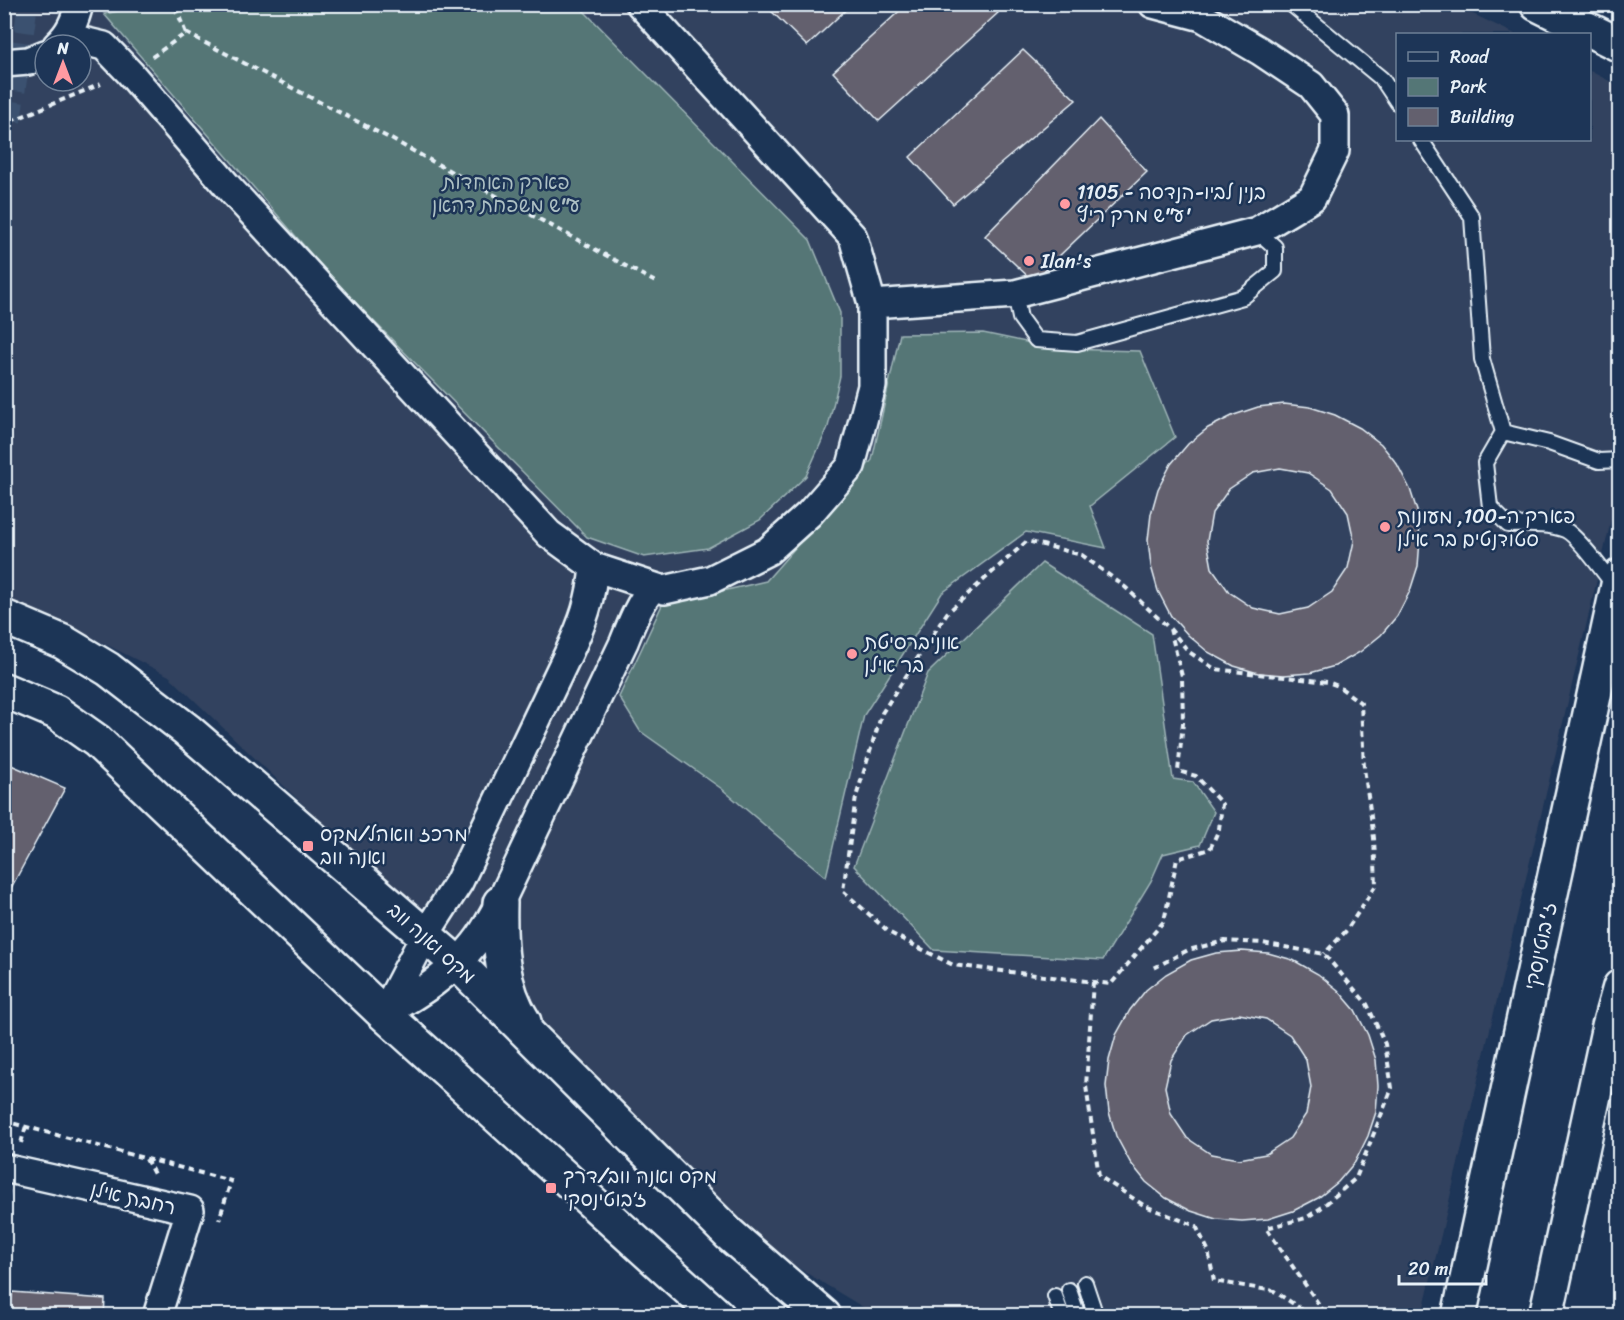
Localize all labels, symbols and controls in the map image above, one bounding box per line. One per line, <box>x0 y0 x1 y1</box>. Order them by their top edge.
north arrow <box>33 33 93 93</box>
legend <box>1396 33 1591 141</box>
text: N <box>56 34 69 63</box>
text: Road <box>1450 41 1490 73</box>
text: Park <box>1450 71 1487 103</box>
text: Building <box>1450 101 1514 133</box>
park label: פארק האחדות ע"ש משפחת דהאן <box>432 165 580 223</box>
place label: 1105 - בנין לביו-הנדסה ע"ש מרק ריץ' <box>1077 175 1266 233</box>
marker: 1105 - בנין לביו-הנדסה ע"ש מרק ריץ' <box>1058 197 1072 211</box>
place label: Ilan's <box>1040 244 1092 279</box>
marker: Ilan's <box>1022 254 1036 268</box>
place label: פארק ה-100, מעונות סטודנטים בר אילן <box>1397 499 1575 557</box>
marker: פארק ה-100, מעונות סטודנטים בר אילן <box>1378 520 1392 534</box>
place label: אוניברסיטת בר אילן <box>863 625 959 683</box>
marker: אוניברסיטת בר אילן <box>845 647 859 661</box>
place label: מרכז וואהל/מקס ואנה ווב <box>320 817 468 875</box>
marker: מרכז וואהל/מקס ואנה ווב <box>301 839 315 853</box>
street label: מקס ואנה ווב <box>379 894 484 993</box>
street label: ז'בוטינסקי <box>1514 899 1567 993</box>
place label: מקס ואנה ווב/דרך ז׳בוטינסקי <box>563 1159 717 1217</box>
street label: רחבת אילן <box>87 1172 179 1225</box>
marker: מקס ואנה ווב/דרך ז׳בוטינסקי <box>544 1181 558 1195</box>
scale bar <box>1399 1248 1486 1286</box>
text: 20 m <box>1408 1253 1448 1285</box>

